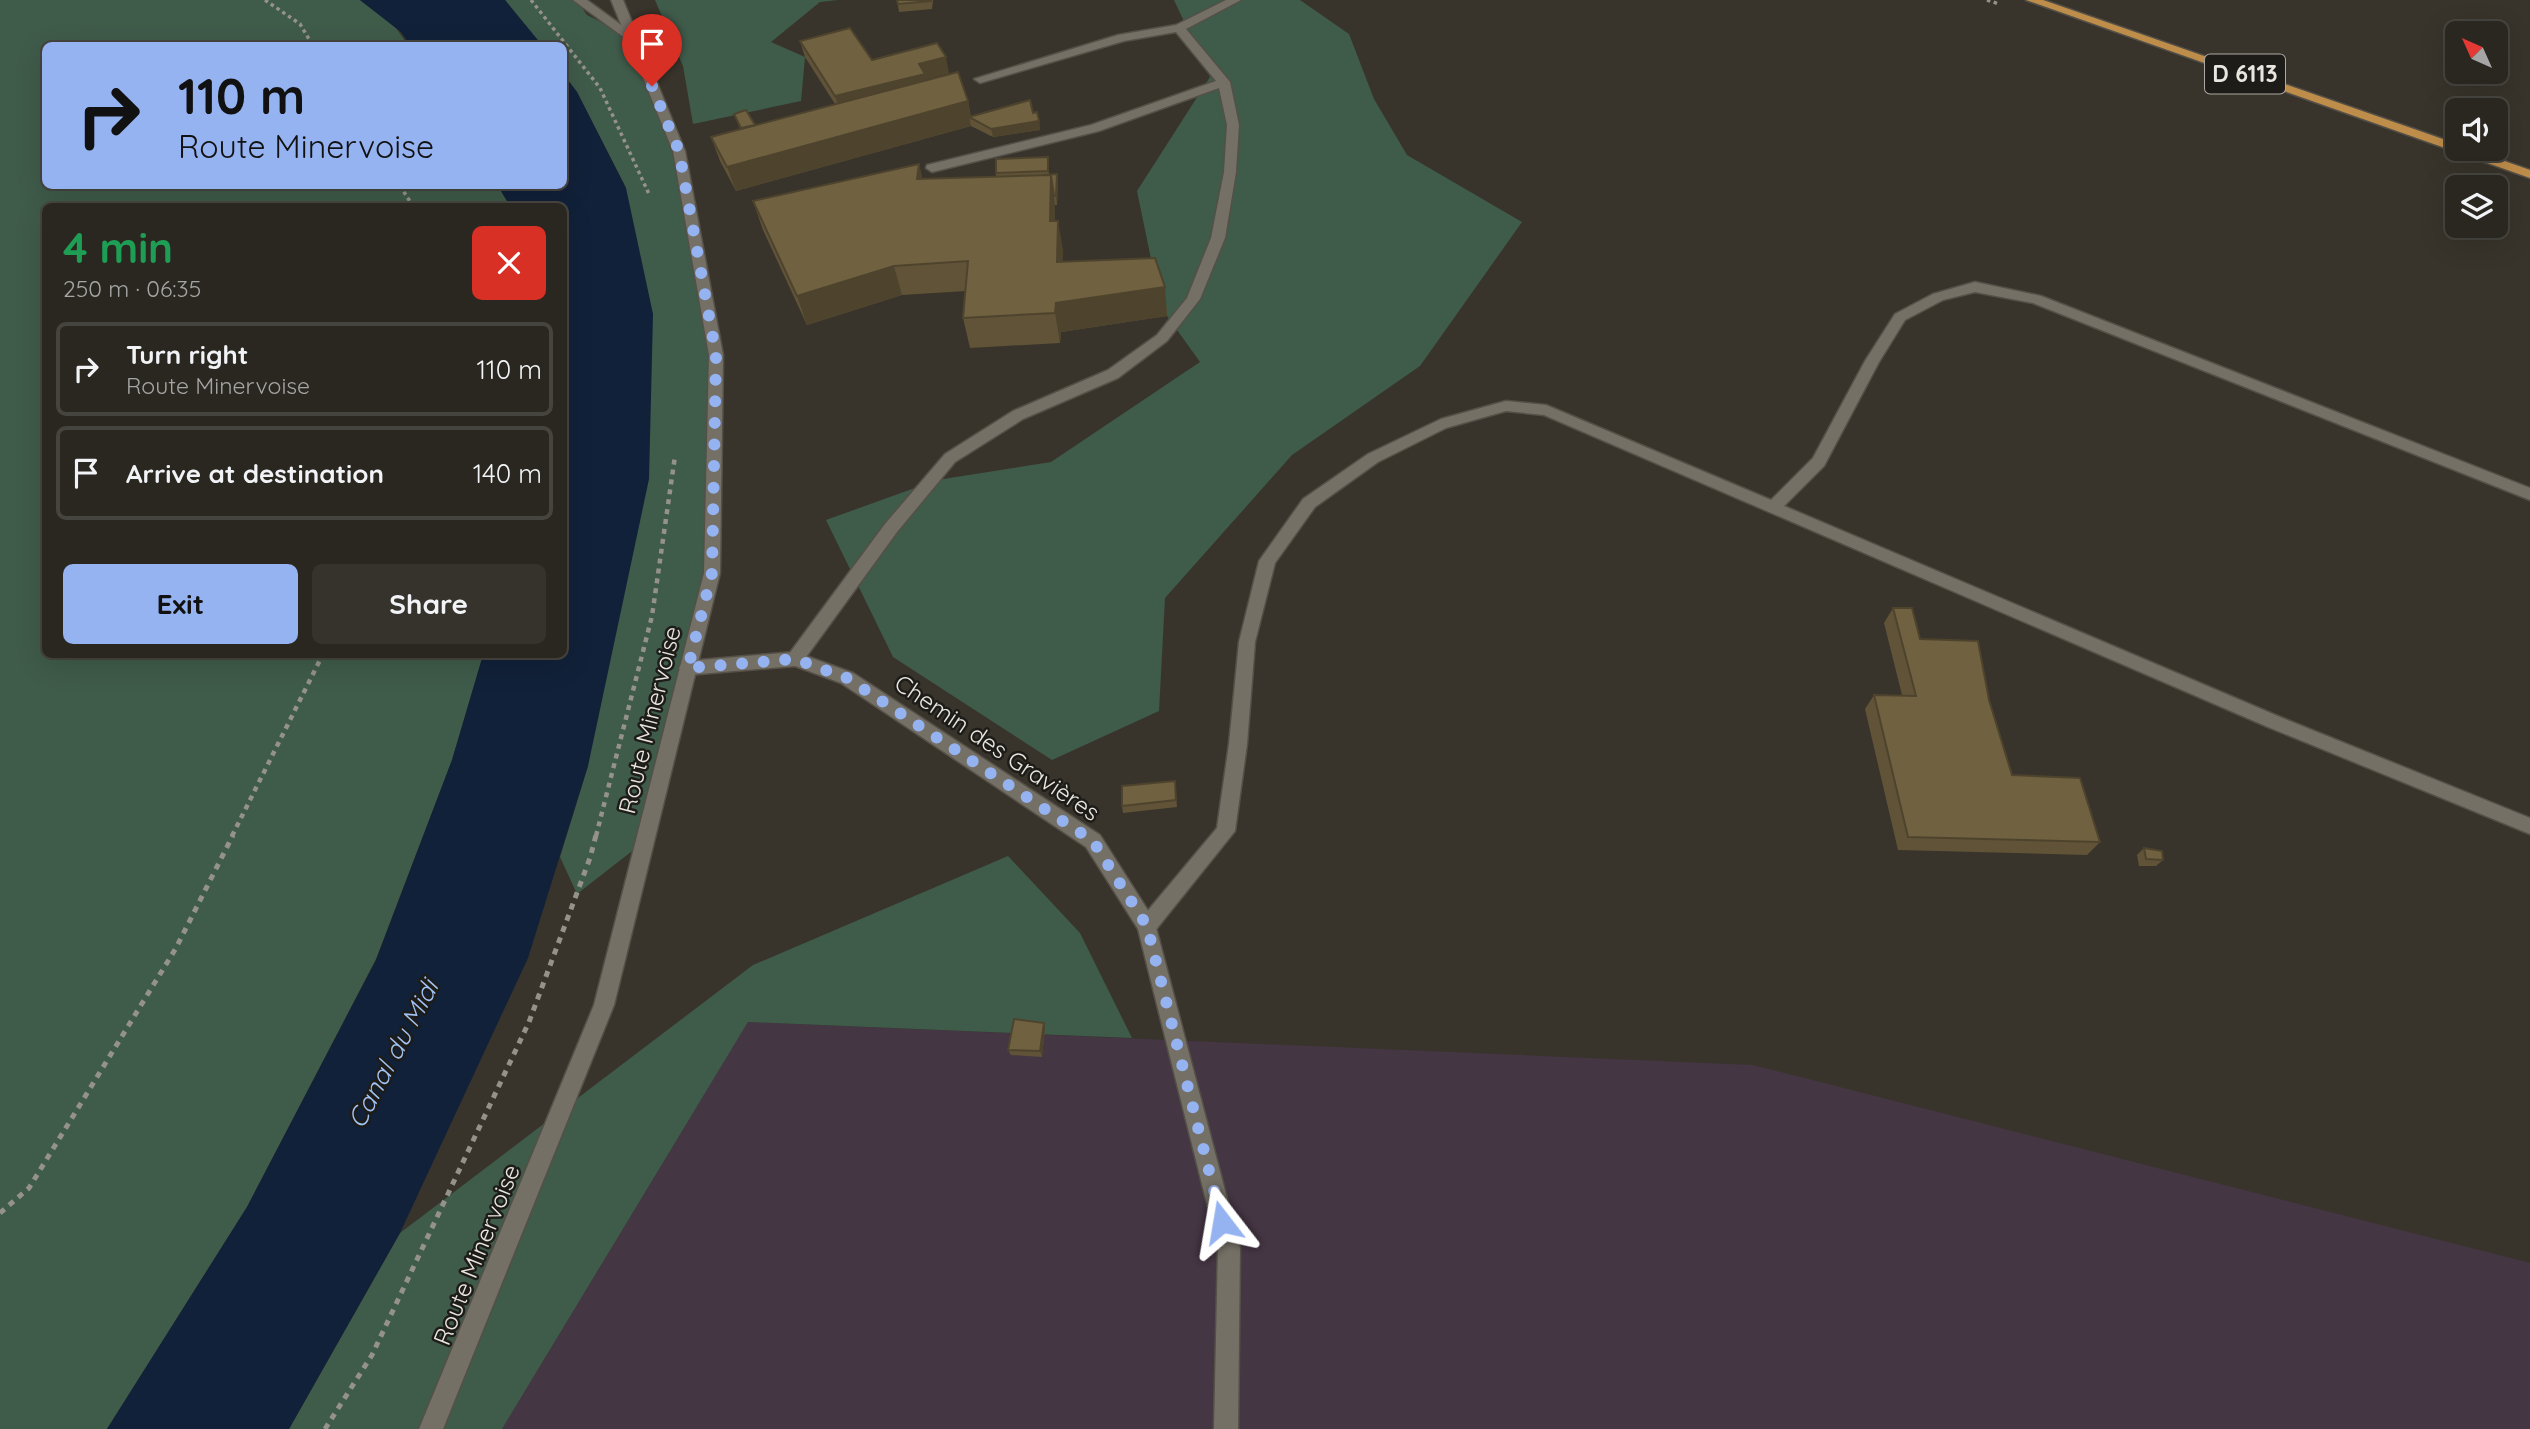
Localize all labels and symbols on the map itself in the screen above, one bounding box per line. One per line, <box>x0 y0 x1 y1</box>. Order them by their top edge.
pin <box>622 14 682 86</box>
north arrow <box>2445 21 2508 84</box>
road number: D 6113 <box>2205 54 2285 94</box>
street label: Route Minervoise <box>611 623 687 817</box>
street label: Chemin des Gravières <box>889 667 1106 827</box>
water label: Canal du Midi <box>340 971 447 1133</box>
street label: Route Minervoise <box>426 1160 526 1349</box>
position arrow <box>1185 1185 1259 1259</box>

